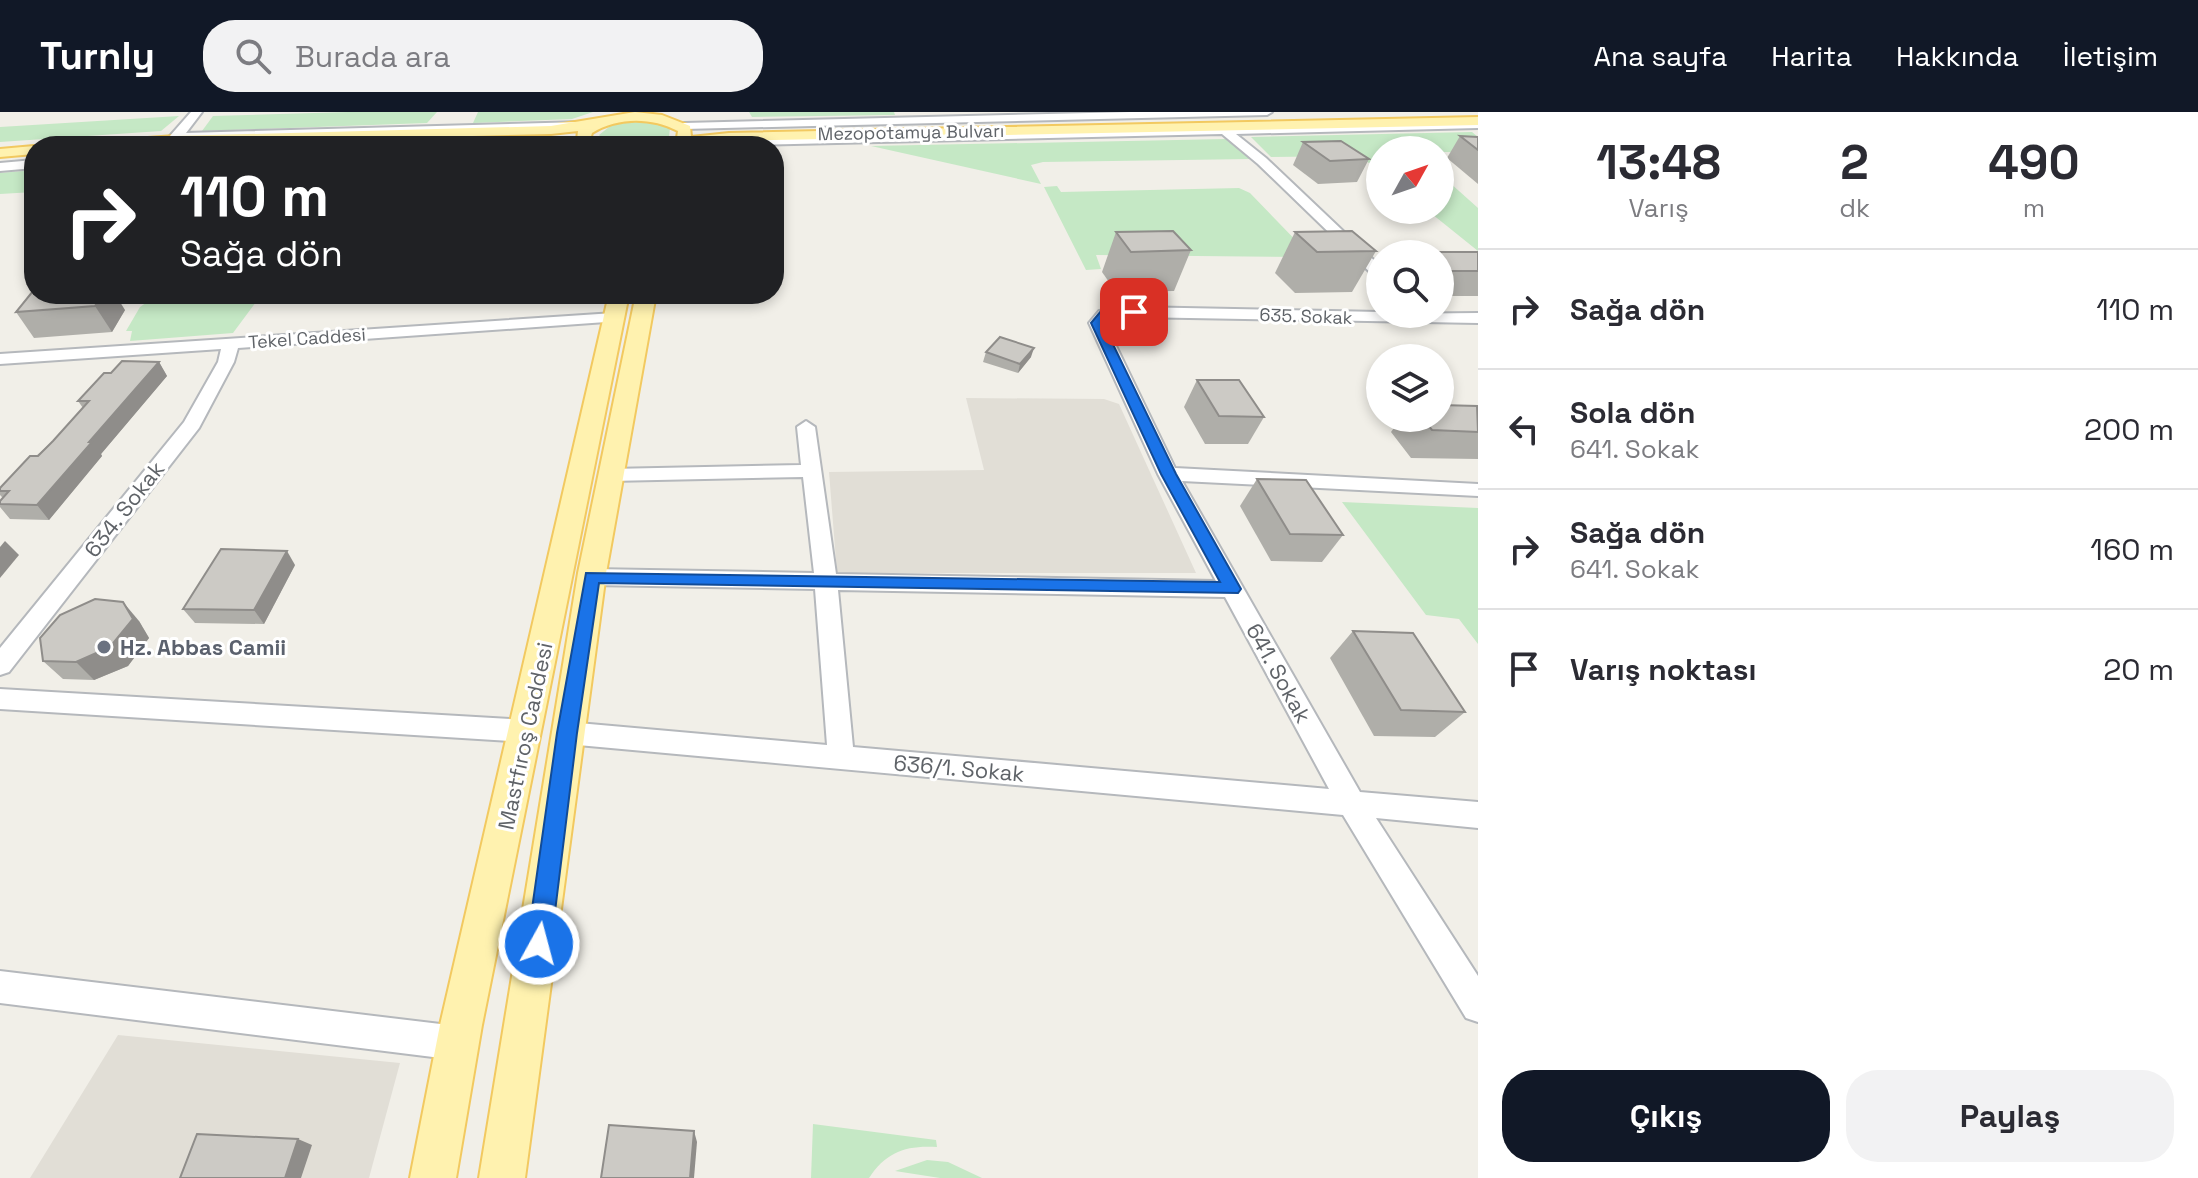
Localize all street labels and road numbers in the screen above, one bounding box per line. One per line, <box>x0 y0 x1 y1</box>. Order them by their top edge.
street label: Mezopotamya Bulvarı <box>818 119 1004 145</box>
street label: 635. Sokak <box>1259 303 1353 329</box>
street label: Tekel Caddesi <box>247 322 367 354</box>
street label: 634. Sokak <box>78 455 170 563</box>
street label: 641. Sokak <box>1240 618 1318 728</box>
street label: Mastfıroş Caddesi <box>491 640 559 832</box>
street label: 636/1. Sokak <box>892 748 1026 788</box>

